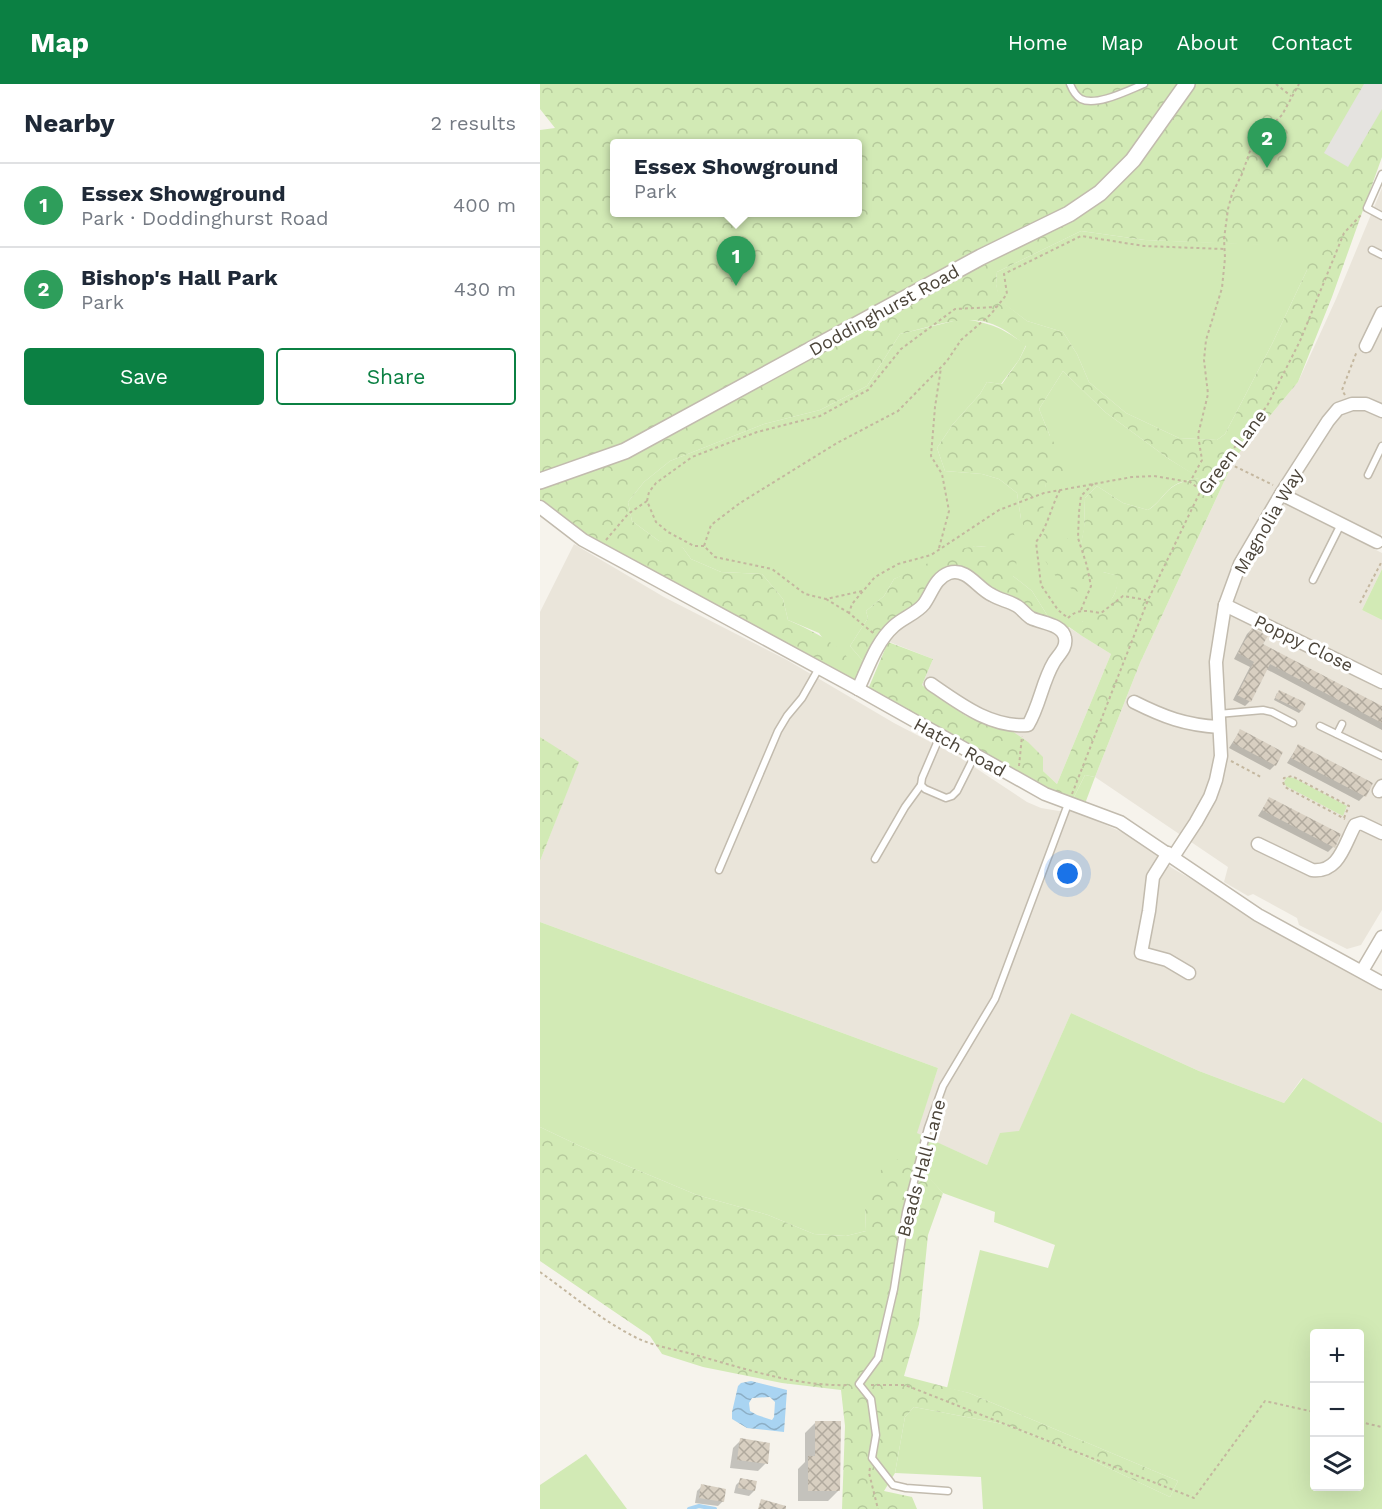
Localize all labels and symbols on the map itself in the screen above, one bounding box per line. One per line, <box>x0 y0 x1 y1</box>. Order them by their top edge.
pin: 2 <box>1248 118 1286 168</box>
pin: 1 <box>716 236 756 286</box>
street label: Doddinghurst Road <box>805 260 963 360</box>
street label: Green Lane <box>1193 405 1271 499</box>
street label: Magnolia Way <box>1229 464 1307 577</box>
street label: Poppy Close <box>1251 610 1357 676</box>
street label: Hatch Road <box>910 713 1010 781</box>
your location <box>1053 859 1082 888</box>
street label: Beads Hall Lane <box>893 1097 949 1239</box>

